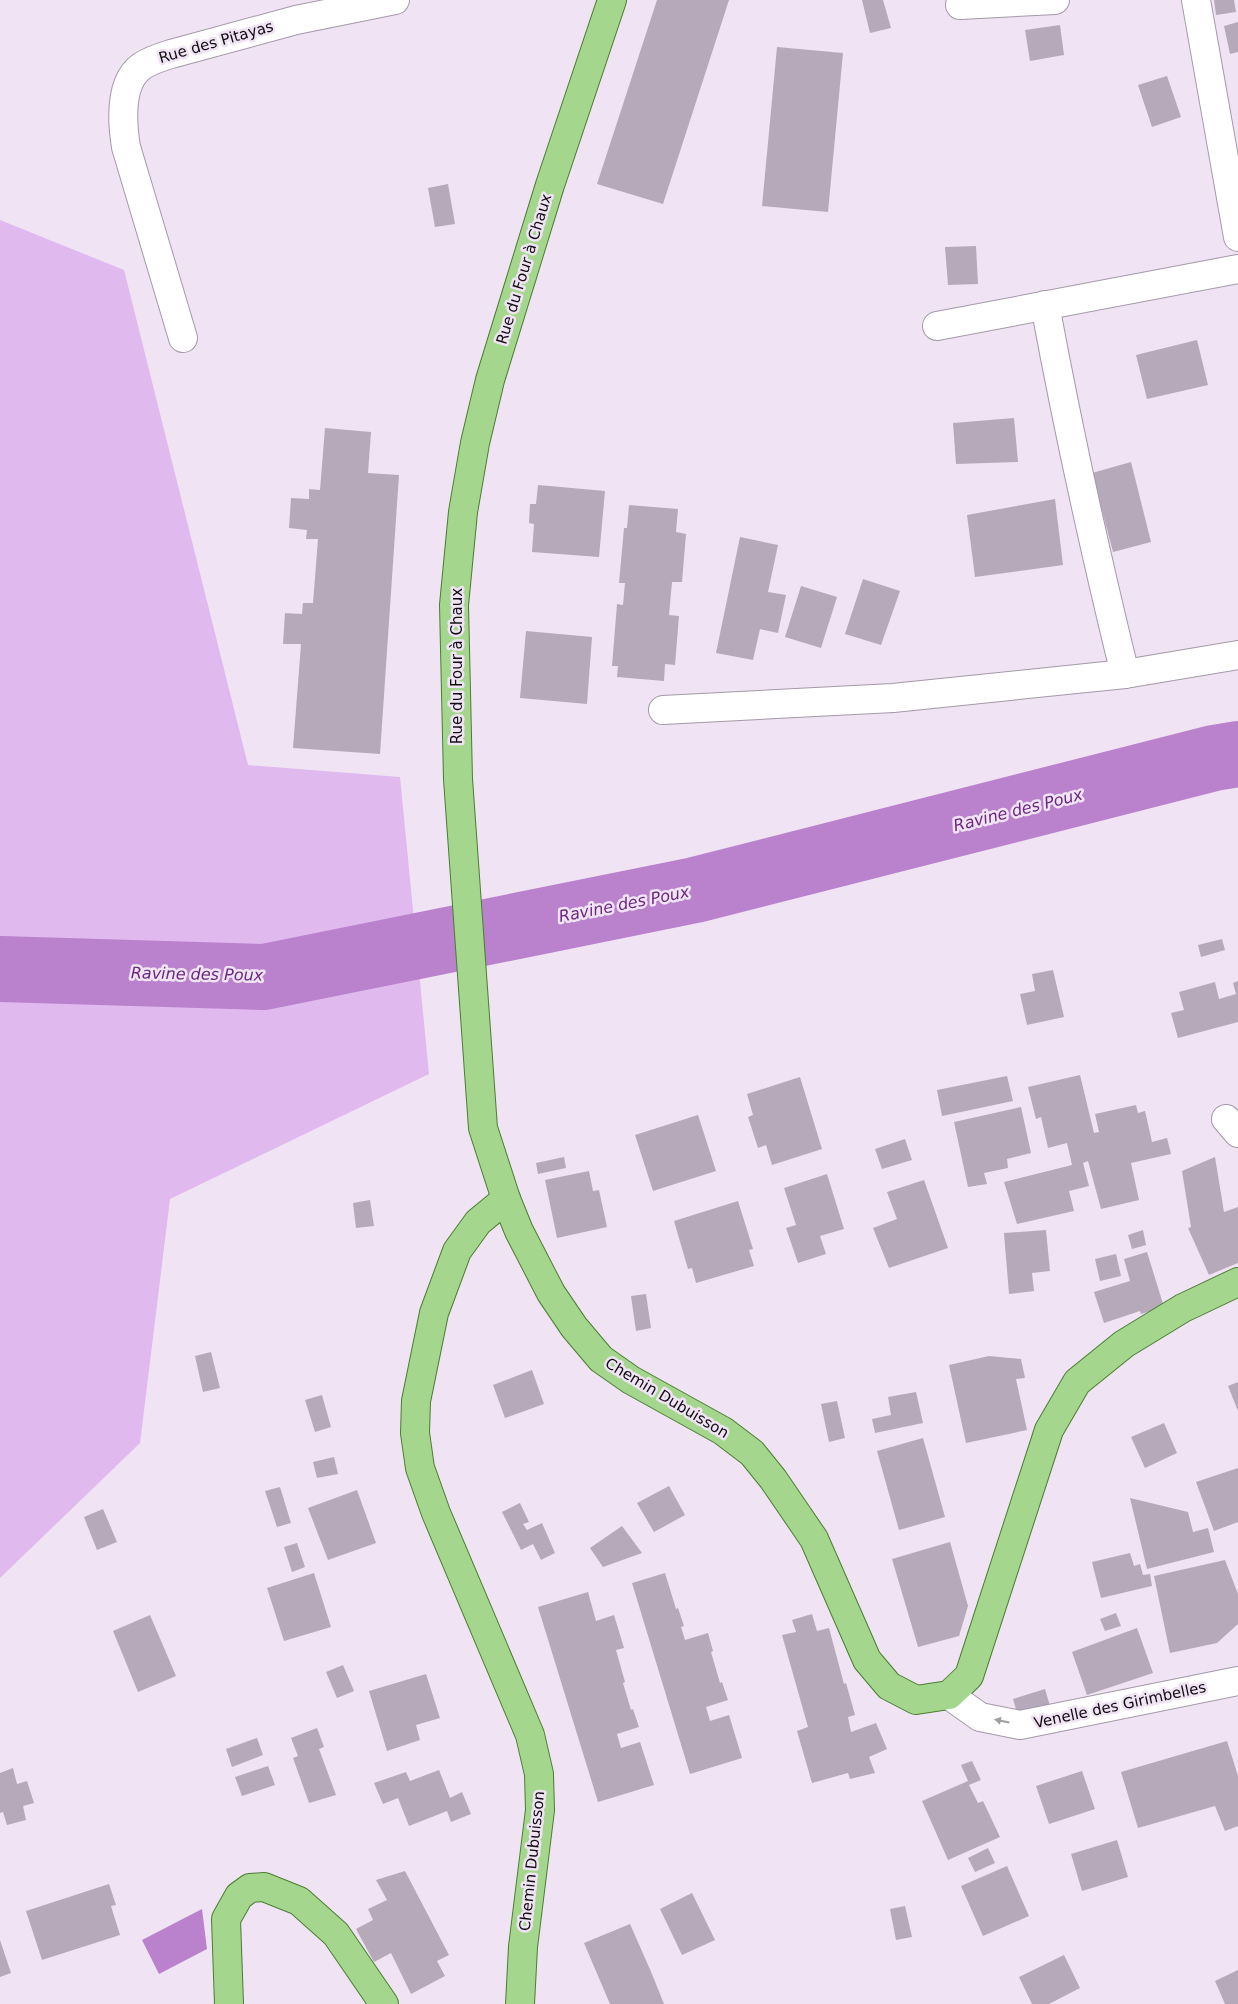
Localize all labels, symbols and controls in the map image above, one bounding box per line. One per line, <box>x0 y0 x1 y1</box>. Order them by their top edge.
street label: Rue des Pitayas <box>157 17 276 67</box>
street label: Rue du Four à Chaux <box>493 192 555 346</box>
street label: Rue du Four à Chaux <box>448 588 466 744</box>
water label: Ravine des Poux <box>951 785 1085 835</box>
water label: Ravine des Poux <box>557 882 691 926</box>
water label: Ravine des Poux <box>131 963 264 985</box>
street label: Chemin Dubuisson <box>602 1354 732 1442</box>
street label: Venelle des Girimbelles <box>1032 1678 1208 1732</box>
one-way arrow <box>994 1717 1009 1725</box>
street label: Chemin Dubuisson <box>516 1790 548 1932</box>

